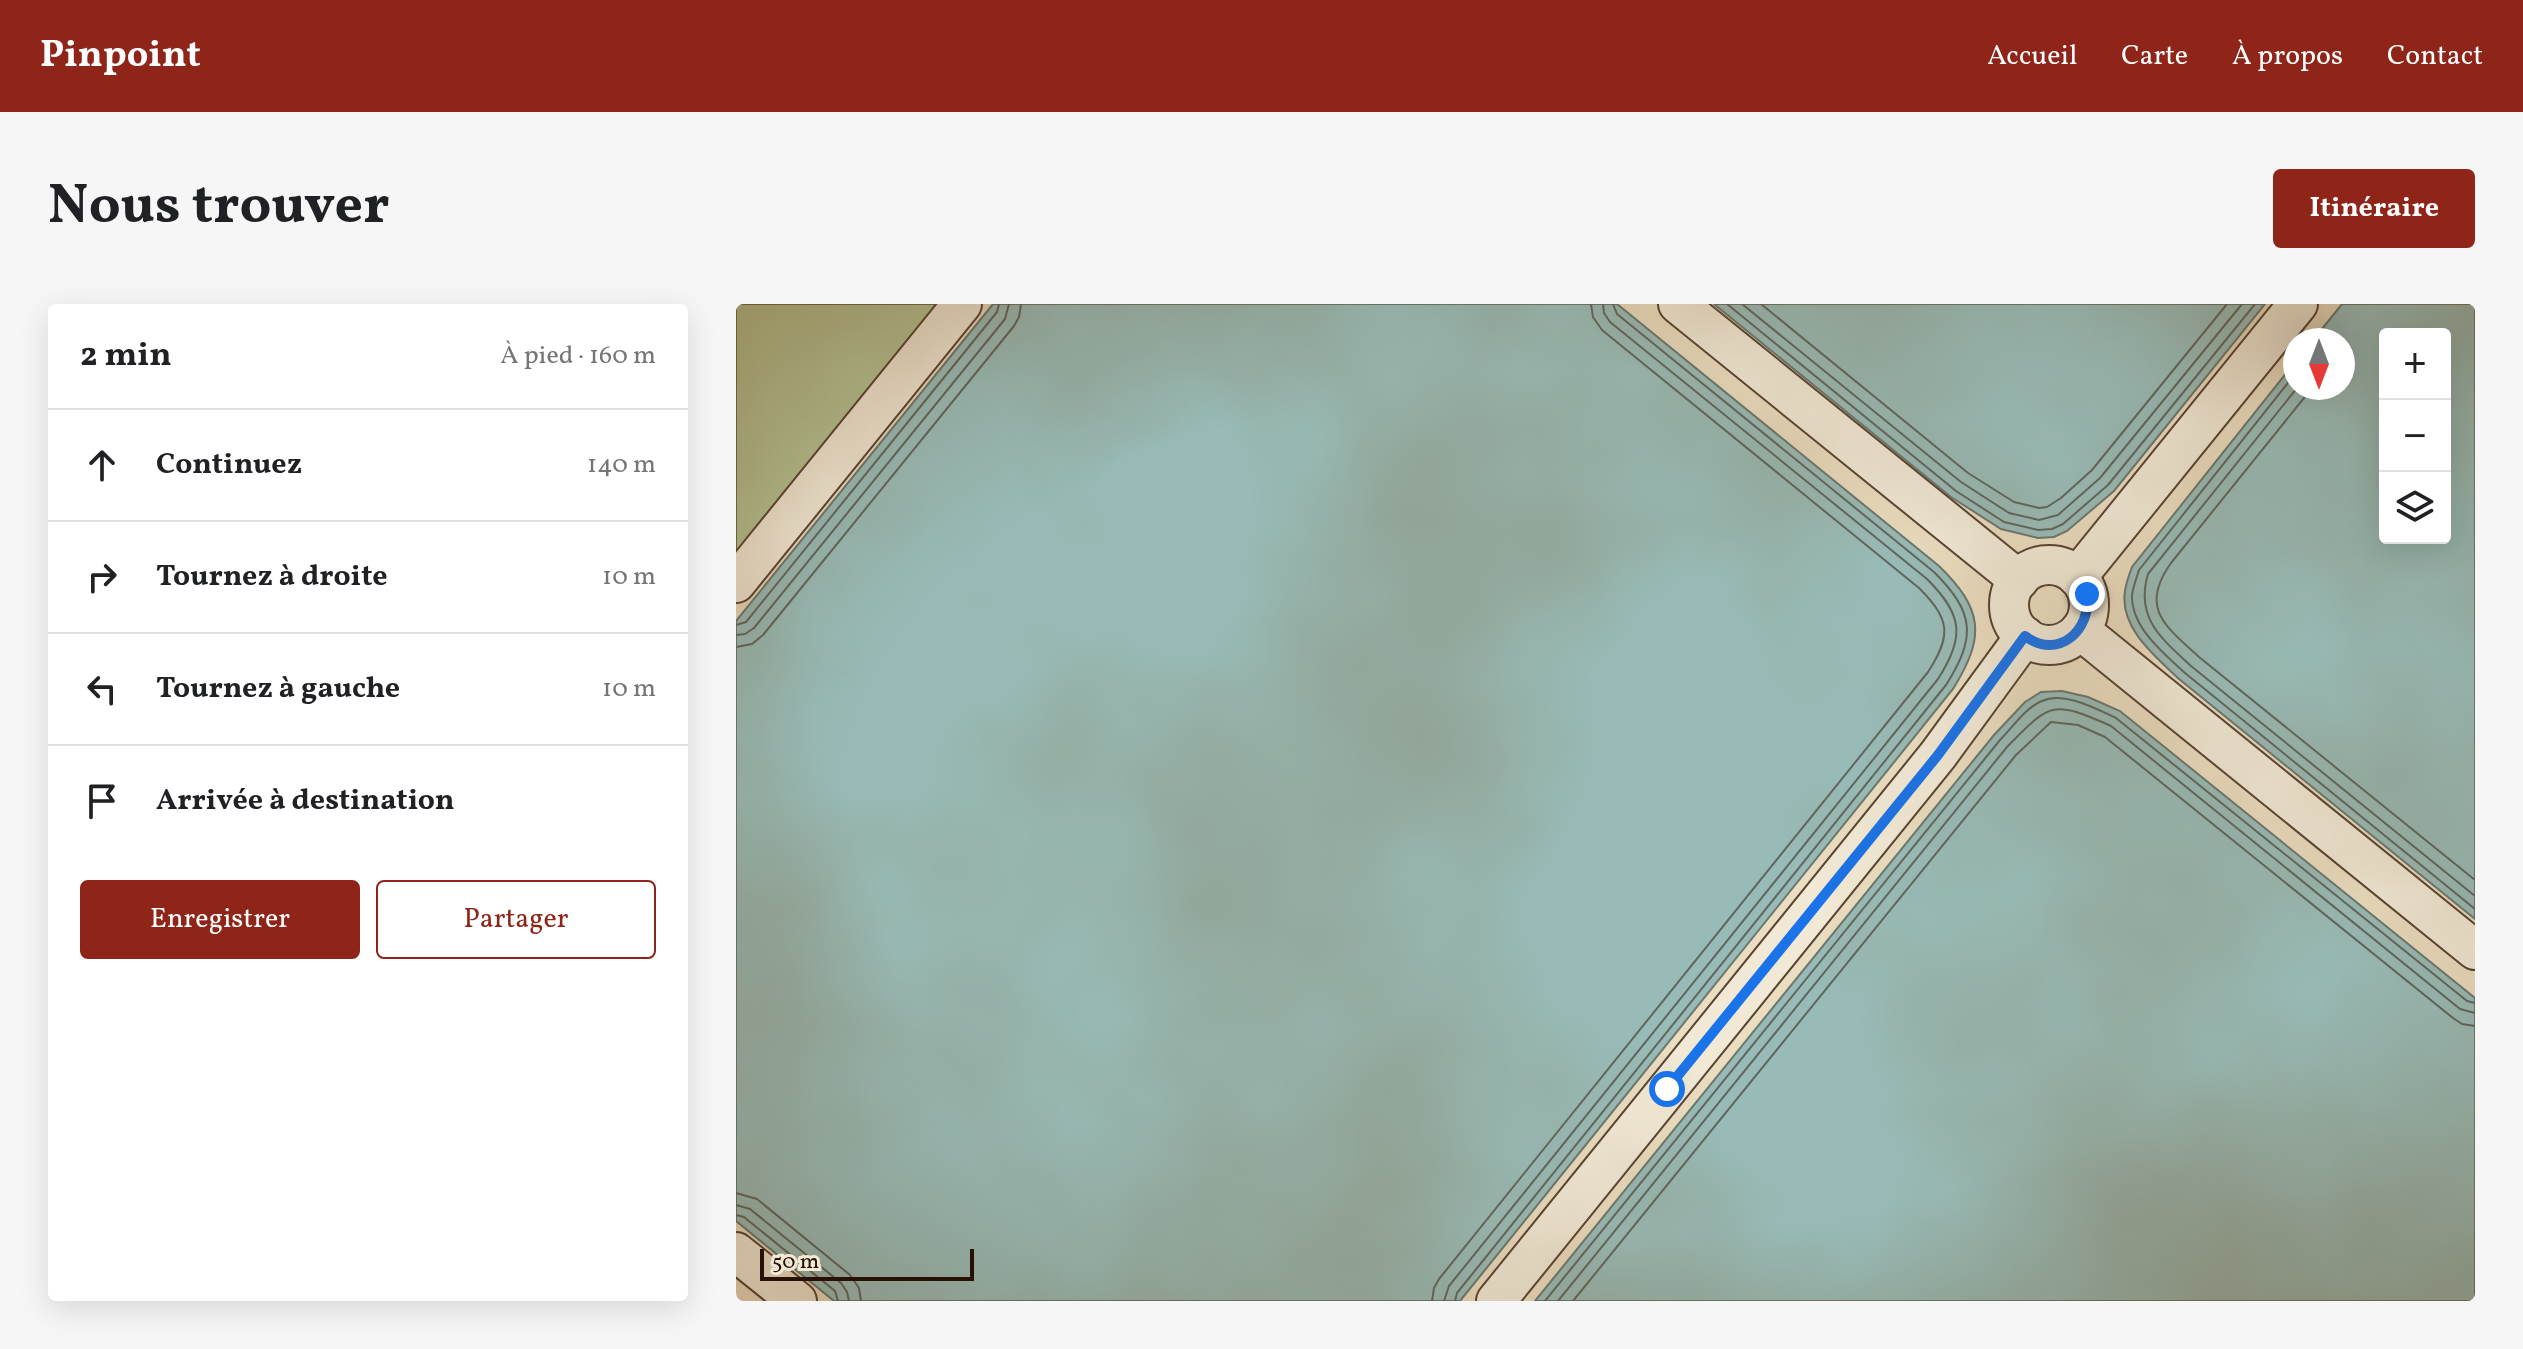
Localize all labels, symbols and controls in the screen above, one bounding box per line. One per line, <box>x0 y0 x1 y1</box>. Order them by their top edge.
text: Pinpoint <box>40 30 201 83</box>
text: Accueil <box>1987 37 2077 76</box>
text: Carte <box>2121 37 2188 76</box>
text: À propos <box>2232 37 2343 76</box>
text: Contact <box>2387 37 2483 76</box>
text: Nous trouver <box>48 169 390 247</box>
button: Itinéraire <box>2273 169 2475 248</box>
north arrow <box>2283 328 2355 400</box>
map controls <box>2379 328 2451 544</box>
button: + <box>2379 328 2451 400</box>
text: 2 min <box>80 333 172 380</box>
text: À pied · 160 m <box>500 338 656 374</box>
button: − <box>2379 400 2451 472</box>
icon: ahead <box>80 443 124 487</box>
text: Continuez <box>156 444 302 486</box>
text: 140 m <box>587 447 656 483</box>
button: layers <box>2379 472 2451 544</box>
icon: right <box>80 555 124 599</box>
text: Tournez à droite <box>156 556 388 598</box>
text: 10 m <box>602 559 656 595</box>
route end <box>2069 576 2105 612</box>
icon: left <box>80 667 124 711</box>
text: Tournez à gauche <box>156 668 400 710</box>
text: 10 m <box>602 671 656 707</box>
icon: arrive <box>80 779 124 823</box>
text: Arrivée à destination <box>156 780 455 822</box>
button: Enregistrer <box>80 880 360 959</box>
button: Partager <box>376 880 656 959</box>
route start <box>1649 1071 1685 1107</box>
scale bar <box>760 1245 974 1281</box>
text: 50 m <box>772 1247 819 1278</box>

